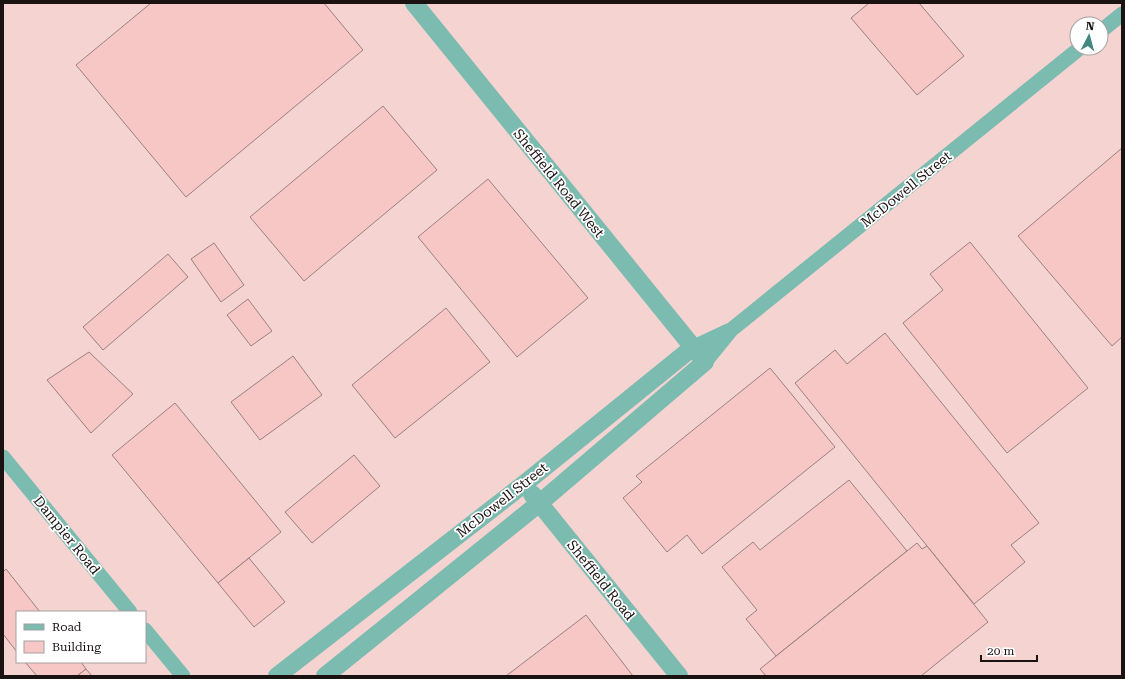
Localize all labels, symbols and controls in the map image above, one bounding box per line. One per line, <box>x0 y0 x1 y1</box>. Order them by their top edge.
north arrow <box>1069 16 1109 56</box>
text: N <box>1085 20 1095 34</box>
street label: Sheffield Road West <box>510 126 608 240</box>
street label: McDowell Street <box>858 148 954 230</box>
street label: McDowell Street <box>453 459 551 541</box>
street label: Dampier Road <box>31 493 103 577</box>
street label: Sheffield Road <box>564 537 638 623</box>
legend <box>16 611 146 663</box>
text: Road <box>52 620 82 634</box>
scale bar <box>981 637 1037 663</box>
text: Building <box>52 640 101 654</box>
text: 20 m <box>987 644 1014 658</box>

